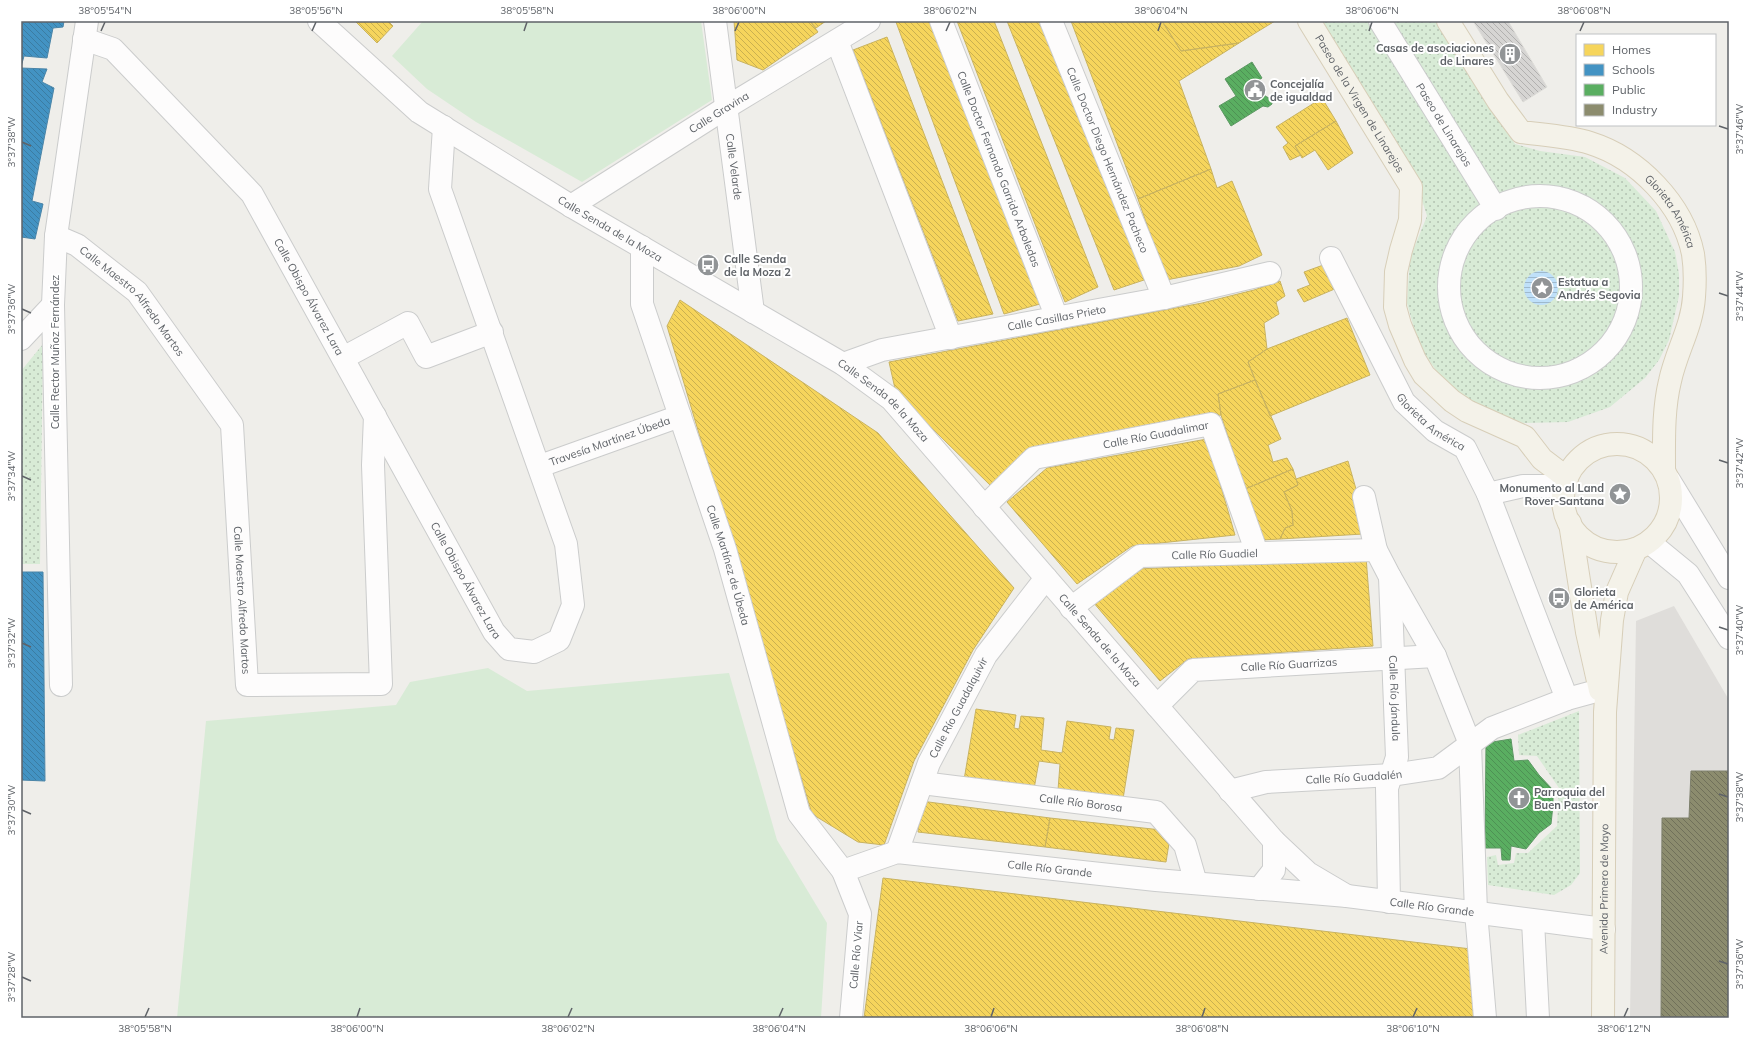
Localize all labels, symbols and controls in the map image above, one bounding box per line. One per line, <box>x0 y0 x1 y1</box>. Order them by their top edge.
text: 38°05'54"N <box>78 4 132 17</box>
text: 38°05'56"N <box>289 4 343 17</box>
text: 38°05'58"N <box>500 4 554 17</box>
text: 38°06'00"N <box>712 4 766 17</box>
text: 38°06'02"N <box>923 4 977 17</box>
text: 38°06'04"N <box>1134 4 1188 17</box>
text: 38°06'06"N <box>1345 4 1399 17</box>
text: 38°06'08"N <box>1557 4 1611 17</box>
street label: Paseo de la Virgen de Linarejos <box>1312 32 1407 175</box>
legend <box>1576 34 1716 126</box>
place label: Casas de asociaciones de Linares <box>1376 41 1494 68</box>
building icon: Casas de asociaciones de Linares <box>1497 41 1523 67</box>
text: Homes <box>1612 42 1651 57</box>
text: Schools <box>1612 62 1655 77</box>
street label: Calle Doctor Diego Hernández Pacheco <box>1063 65 1152 255</box>
street label: Calle Doctor Fernando Garrido Arboledas <box>954 69 1043 269</box>
public building icon: Concejalía de igualdad <box>1242 77 1268 103</box>
place label: Concejalía de igualdad <box>1270 77 1332 104</box>
street label: Paseo de Linarejos <box>1413 80 1475 169</box>
text: Public <box>1612 82 1646 97</box>
street label: Calle Gravina <box>686 88 751 136</box>
text: Industry <box>1612 102 1658 117</box>
text: 3°37'46"W <box>1733 104 1746 154</box>
text: 3°37'38"W <box>5 117 18 167</box>
street label: Calle Velarde <box>723 133 745 201</box>
street label: Glorieta América <box>1642 171 1698 250</box>
street label: Calle Senda de la Moza <box>555 192 665 265</box>
street label: Calle Obispo Álvarez Lara <box>271 236 347 358</box>
street label: Calle Maestro Alfredo Martos <box>77 243 188 359</box>
bus stop icon: Calle Senda de la Moza 2 <box>695 252 721 278</box>
place label: Calle Senda de la Moza 2 <box>724 252 791 279</box>
text: 3°37'44"W <box>1733 271 1746 321</box>
street label: Calle Rector Muñoz Fernández <box>48 274 62 429</box>
place icon: Estatua a Andrés Segovia <box>1529 275 1555 301</box>
place label: Estatua a Andrés Segovia <box>1558 275 1641 302</box>
text: 3°37'36"W <box>5 284 18 334</box>
street label: Calle Casillas Prieto <box>1006 302 1107 334</box>
street label: Calle Senda de la Moza <box>835 355 932 445</box>
street label: Glorieta América <box>1394 391 1468 454</box>
street label: Travesía Martínez Úbeda <box>547 413 672 469</box>
street label: Calle Río Guadalimar <box>1102 418 1210 452</box>
text: 3°37'42"W <box>1733 438 1746 488</box>
text: 3°37'34"W <box>5 451 18 501</box>
place label: Monumento al Land Rover-Santana <box>1499 481 1604 508</box>
place icon: Monumento al Land Rover-Santana <box>1607 481 1633 507</box>
street label: Calle Martínez de Úbeda <box>704 503 753 627</box>
street label: Calle Obispo Álvarez Lara <box>428 519 504 642</box>
street label: Calle Maestro Alfredo Martos <box>231 526 253 675</box>
street label: Calle Río Guadiel <box>1171 546 1258 562</box>
bus stop icon: Glorieta de América <box>1546 585 1572 611</box>
place label: Glorieta de América <box>1574 585 1634 612</box>
street label: Calle Senda de la Moza <box>1056 591 1144 690</box>
text: 3°37'40"W <box>1733 605 1746 655</box>
text: 3°37'32"W <box>5 618 18 668</box>
street label: Calle Río Guadalquivir <box>926 655 991 761</box>
street label: Calle Río Guarrizas <box>1240 655 1338 674</box>
street label: Calle Río Jándula <box>1386 655 1403 742</box>
street label: Calle Río Guadalén <box>1305 767 1403 787</box>
text: 3°37'38"W <box>1733 772 1746 822</box>
text: 3°37'30"W <box>5 785 18 835</box>
church icon: Parroquia del Buen Pastor <box>1506 785 1532 811</box>
place label: Parroquia del Buen Pastor <box>1534 785 1605 812</box>
street label: Calle Río Borosa <box>1038 791 1123 815</box>
street label: Avenida Primero de Mayo <box>1596 824 1611 954</box>
street label: Calle Río Grande <box>1007 857 1093 880</box>
street label: Calle Río Grande <box>1389 895 1475 919</box>
street label: Calle Río Viar <box>846 920 866 990</box>
text: 3°37'36"W <box>1733 939 1746 989</box>
text: 3°37'28"W <box>5 952 18 1002</box>
text: 38°05'58"N <box>118 1022 172 1035</box>
text: 38°06'00"N <box>330 1022 384 1035</box>
text: 38°06'02"N <box>541 1022 595 1035</box>
text: 38°06'04"N <box>752 1022 806 1035</box>
text: 38°06'06"N <box>964 1022 1018 1035</box>
text: 38°06'08"N <box>1175 1022 1229 1035</box>
text: 38°06'10"N <box>1386 1022 1440 1035</box>
text: 38°06'12"N <box>1597 1022 1651 1035</box>

